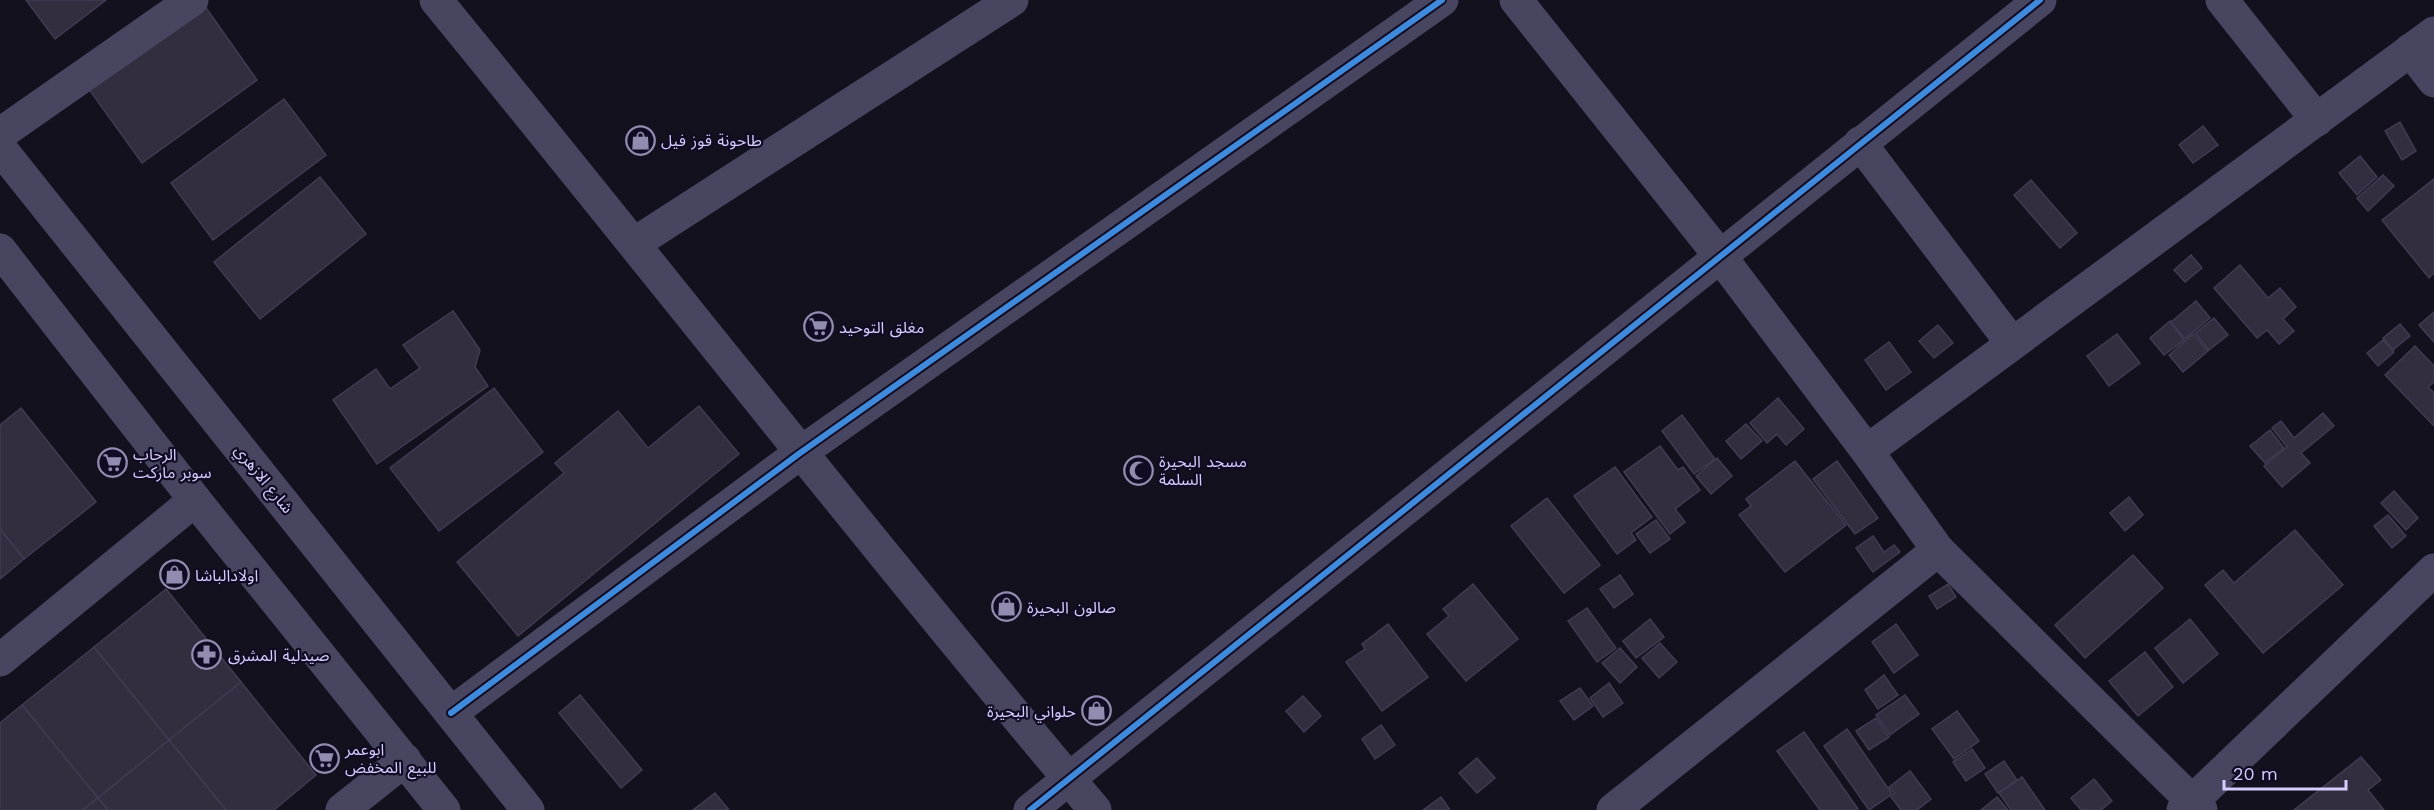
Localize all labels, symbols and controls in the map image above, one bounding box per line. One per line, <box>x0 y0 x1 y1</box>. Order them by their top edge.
shop icon: طاحونة قوز فيل <box>624 124 656 156</box>
place label: طاحونة قوز فيل <box>661 131 762 150</box>
supermarket icon: مغلق التوحيد <box>802 311 834 343</box>
place label: مغلق التوحيد <box>839 318 924 338</box>
street label: شارع الازهري <box>228 441 297 519</box>
place label: الرحاب سوبر ماركت <box>133 445 212 482</box>
supermarket icon: الرحاب سوبر ماركت <box>96 447 128 479</box>
place label: مسجد البحيرة السلمة <box>1159 452 1247 489</box>
mosque icon: مسجد البحيرة السلمة <box>1122 454 1154 486</box>
shop icon: اولادالباشا <box>158 559 190 591</box>
place label: اولادالباشا <box>195 566 258 585</box>
shop icon: صالون البحيرة <box>990 591 1022 623</box>
place label: صالون البحيرة <box>1027 598 1116 617</box>
pharmacy icon: صيدلية المشرق <box>191 639 223 671</box>
place label: صيدلية المشرق <box>228 646 329 665</box>
shop icon: حلواني البحيرة <box>1081 695 1113 727</box>
place label: حلواني البحيرة <box>987 702 1076 723</box>
place label: ابوعمر للبيع المخفض <box>344 740 436 780</box>
supermarket icon: ابوعمر للبيع المخفض <box>308 742 340 774</box>
scale bar <box>2224 753 2346 791</box>
text: 20 m <box>2233 763 2278 784</box>

